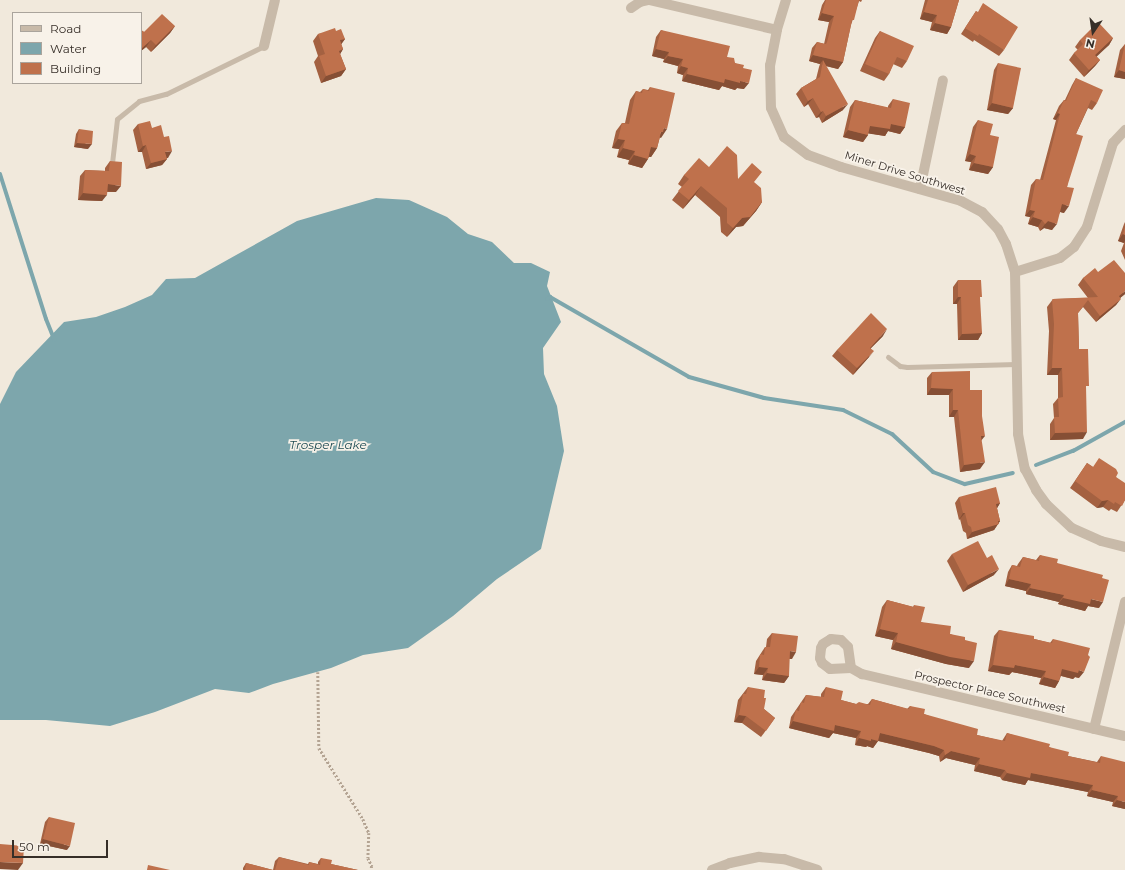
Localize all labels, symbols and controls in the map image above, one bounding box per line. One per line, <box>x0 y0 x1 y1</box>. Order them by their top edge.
legend <box>12 12 142 84</box>
north arrow <box>1073 12 1113 52</box>
text: Road <box>50 21 81 36</box>
text: N <box>1084 36 1096 52</box>
text: Water <box>50 41 86 56</box>
text: Building <box>50 61 101 76</box>
street label: Miner Drive Southwest <box>843 148 967 198</box>
water label: Trosper Lake <box>289 438 367 452</box>
street label: Prospector Place Southwest <box>913 668 1067 716</box>
scale bar <box>14 832 110 858</box>
text: 50 m <box>19 839 50 854</box>

